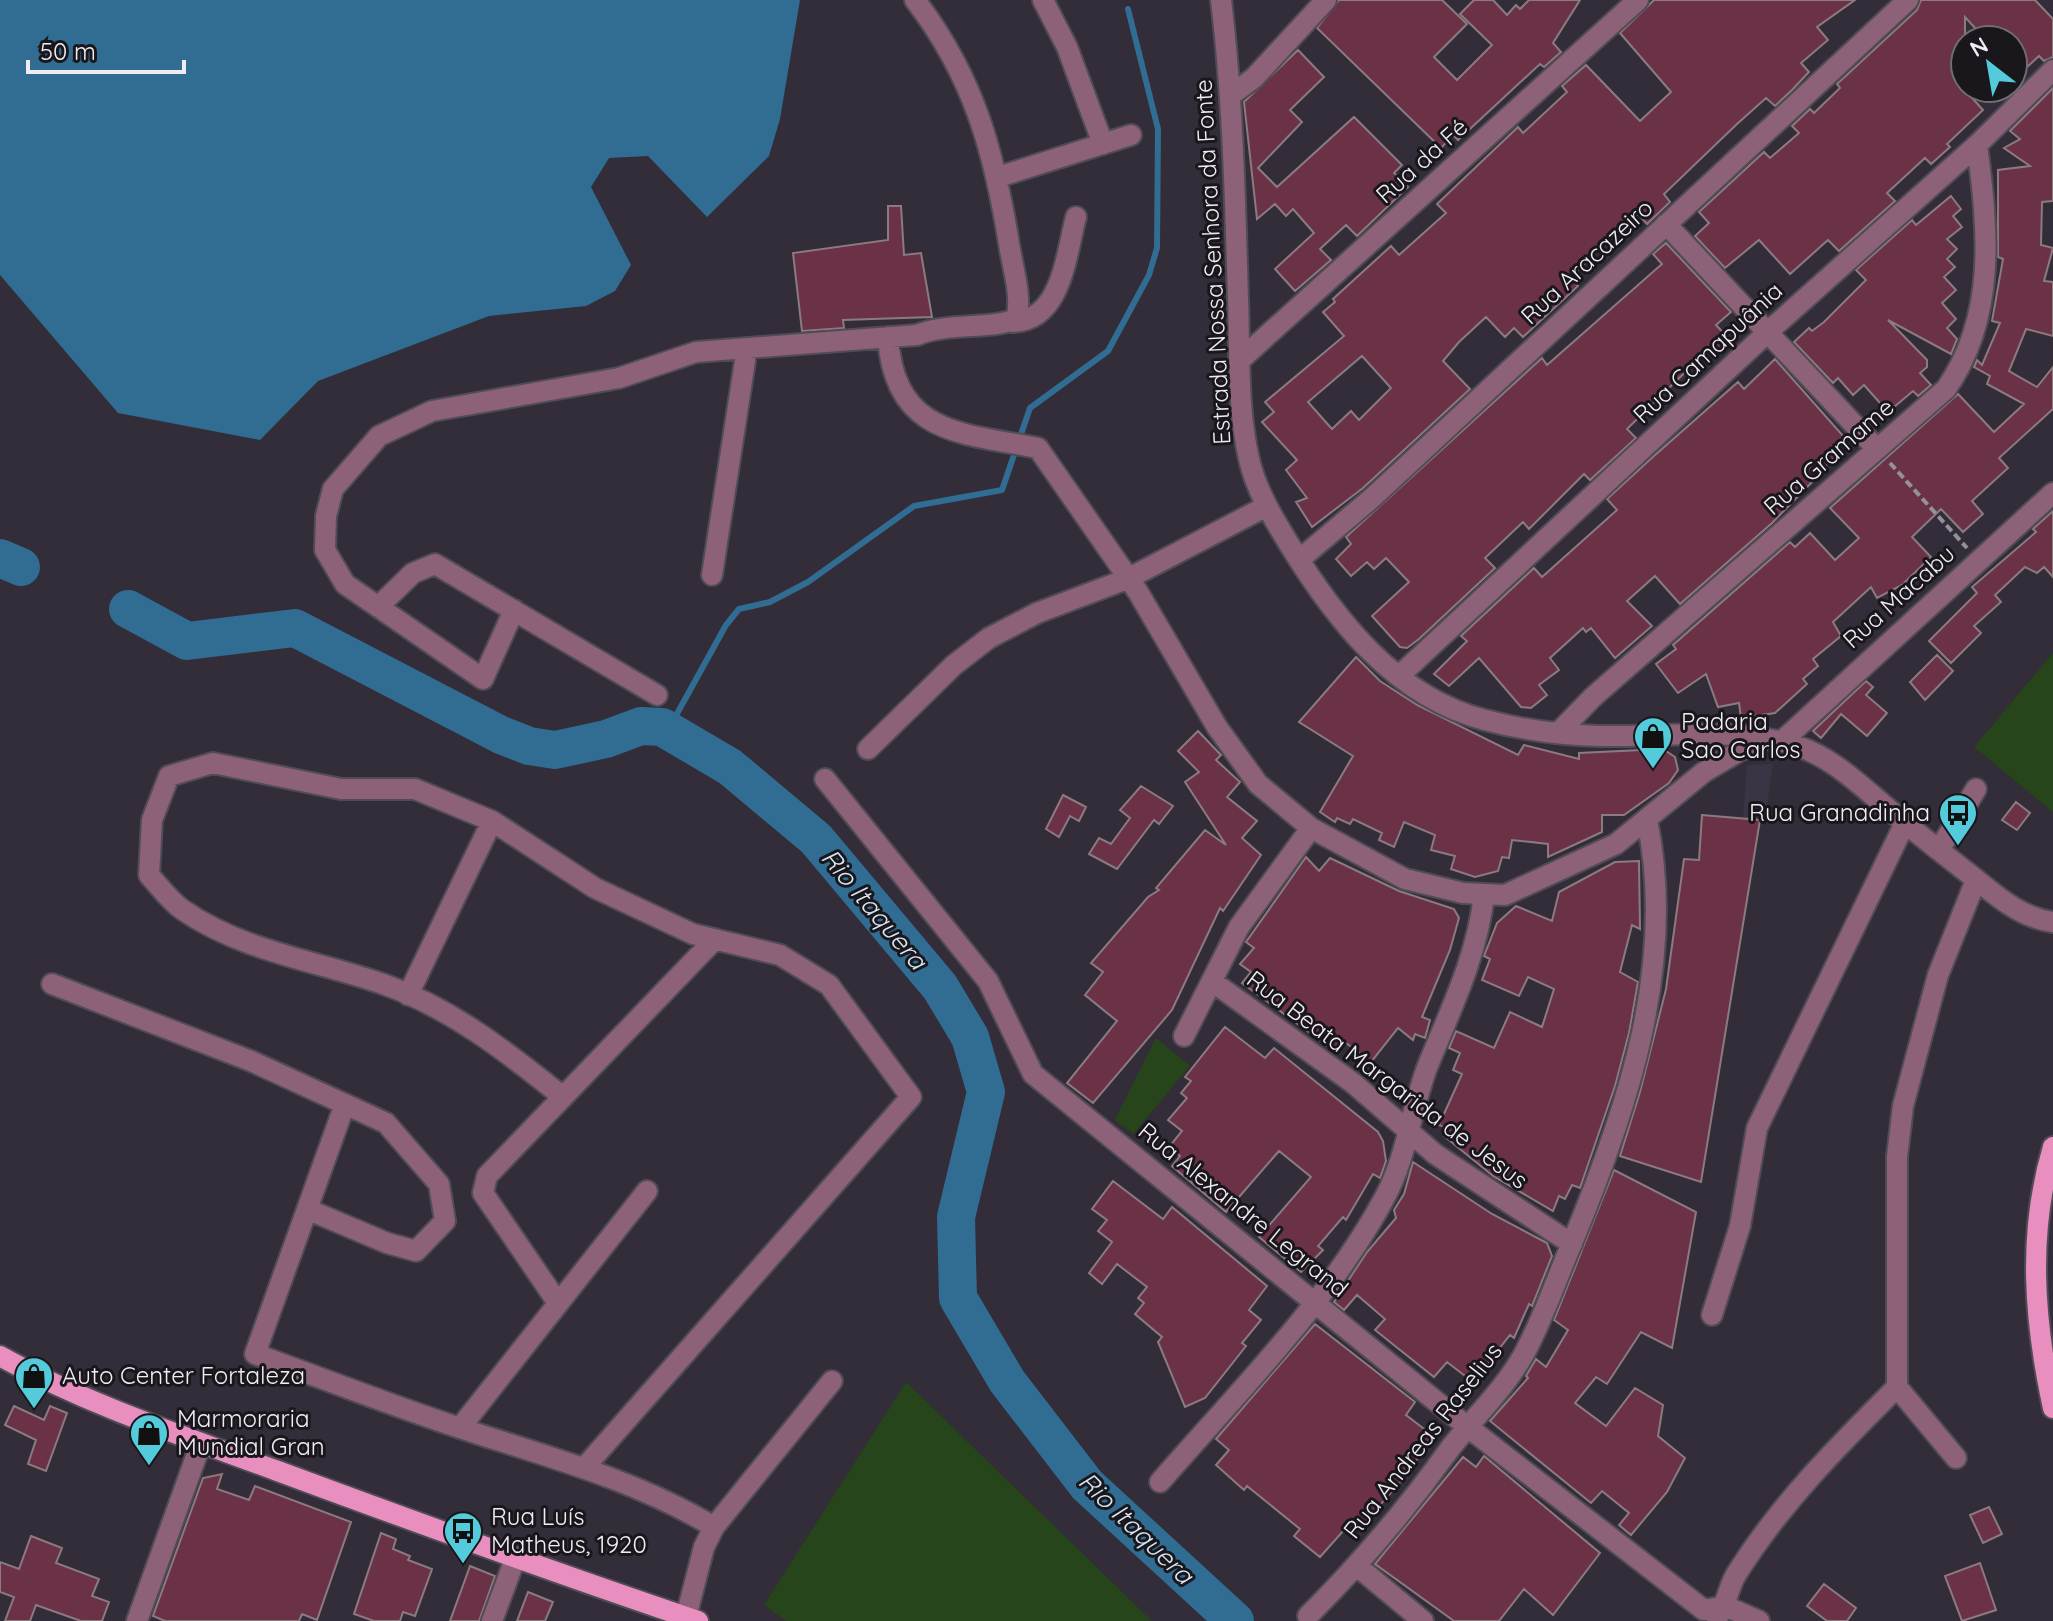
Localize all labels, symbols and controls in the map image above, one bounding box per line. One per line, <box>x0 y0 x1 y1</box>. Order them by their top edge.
scale bar <box>28 24 184 74</box>
north arrow <box>1949 24 2029 104</box>
text: N <box>1965 31 1993 63</box>
text: 50 m <box>40 36 96 66</box>
street label: Estrada Nossa Senhora da Fonte <box>1187 79 1237 446</box>
street label: Rua da Fé <box>1369 111 1473 209</box>
street label: Rua Aracazeiro <box>1514 192 1659 330</box>
street label: Rua Camapuânia <box>1626 275 1788 429</box>
street label: Rua Gramame <box>1757 392 1900 521</box>
street label: Rua Macabu <box>1836 538 1960 654</box>
place label: Padaria Sao Carlos <box>1681 706 1801 764</box>
shop icon: Padaria Sao Carlos <box>1632 715 1674 770</box>
bus stop icon: Rua Granadinha <box>1937 792 1979 847</box>
place label: Rua Granadinha <box>1749 797 1930 827</box>
water label: Rio Itaquera <box>814 842 935 977</box>
street label: Rua Beata Margarida de Jesus <box>1241 964 1534 1195</box>
street label: Rua Alexandre Legrand <box>1133 1115 1355 1303</box>
street label: Rua Andreas Raselius <box>1336 1336 1508 1544</box>
shop icon: Auto Center Fortaleza <box>13 1355 55 1410</box>
place label: Auto Center Fortaleza <box>62 1360 305 1390</box>
place label: Marmoraria Mundial Gran <box>177 1403 325 1461</box>
shop icon: Marmoraria Mundial Gran <box>128 1412 170 1467</box>
water label: Rio Itaquera <box>1072 1465 1202 1592</box>
place label: Rua Luís Matheus, 1920 <box>491 1501 647 1559</box>
bus stop icon: Rua Luís Matheus, 1920 <box>442 1510 484 1565</box>

